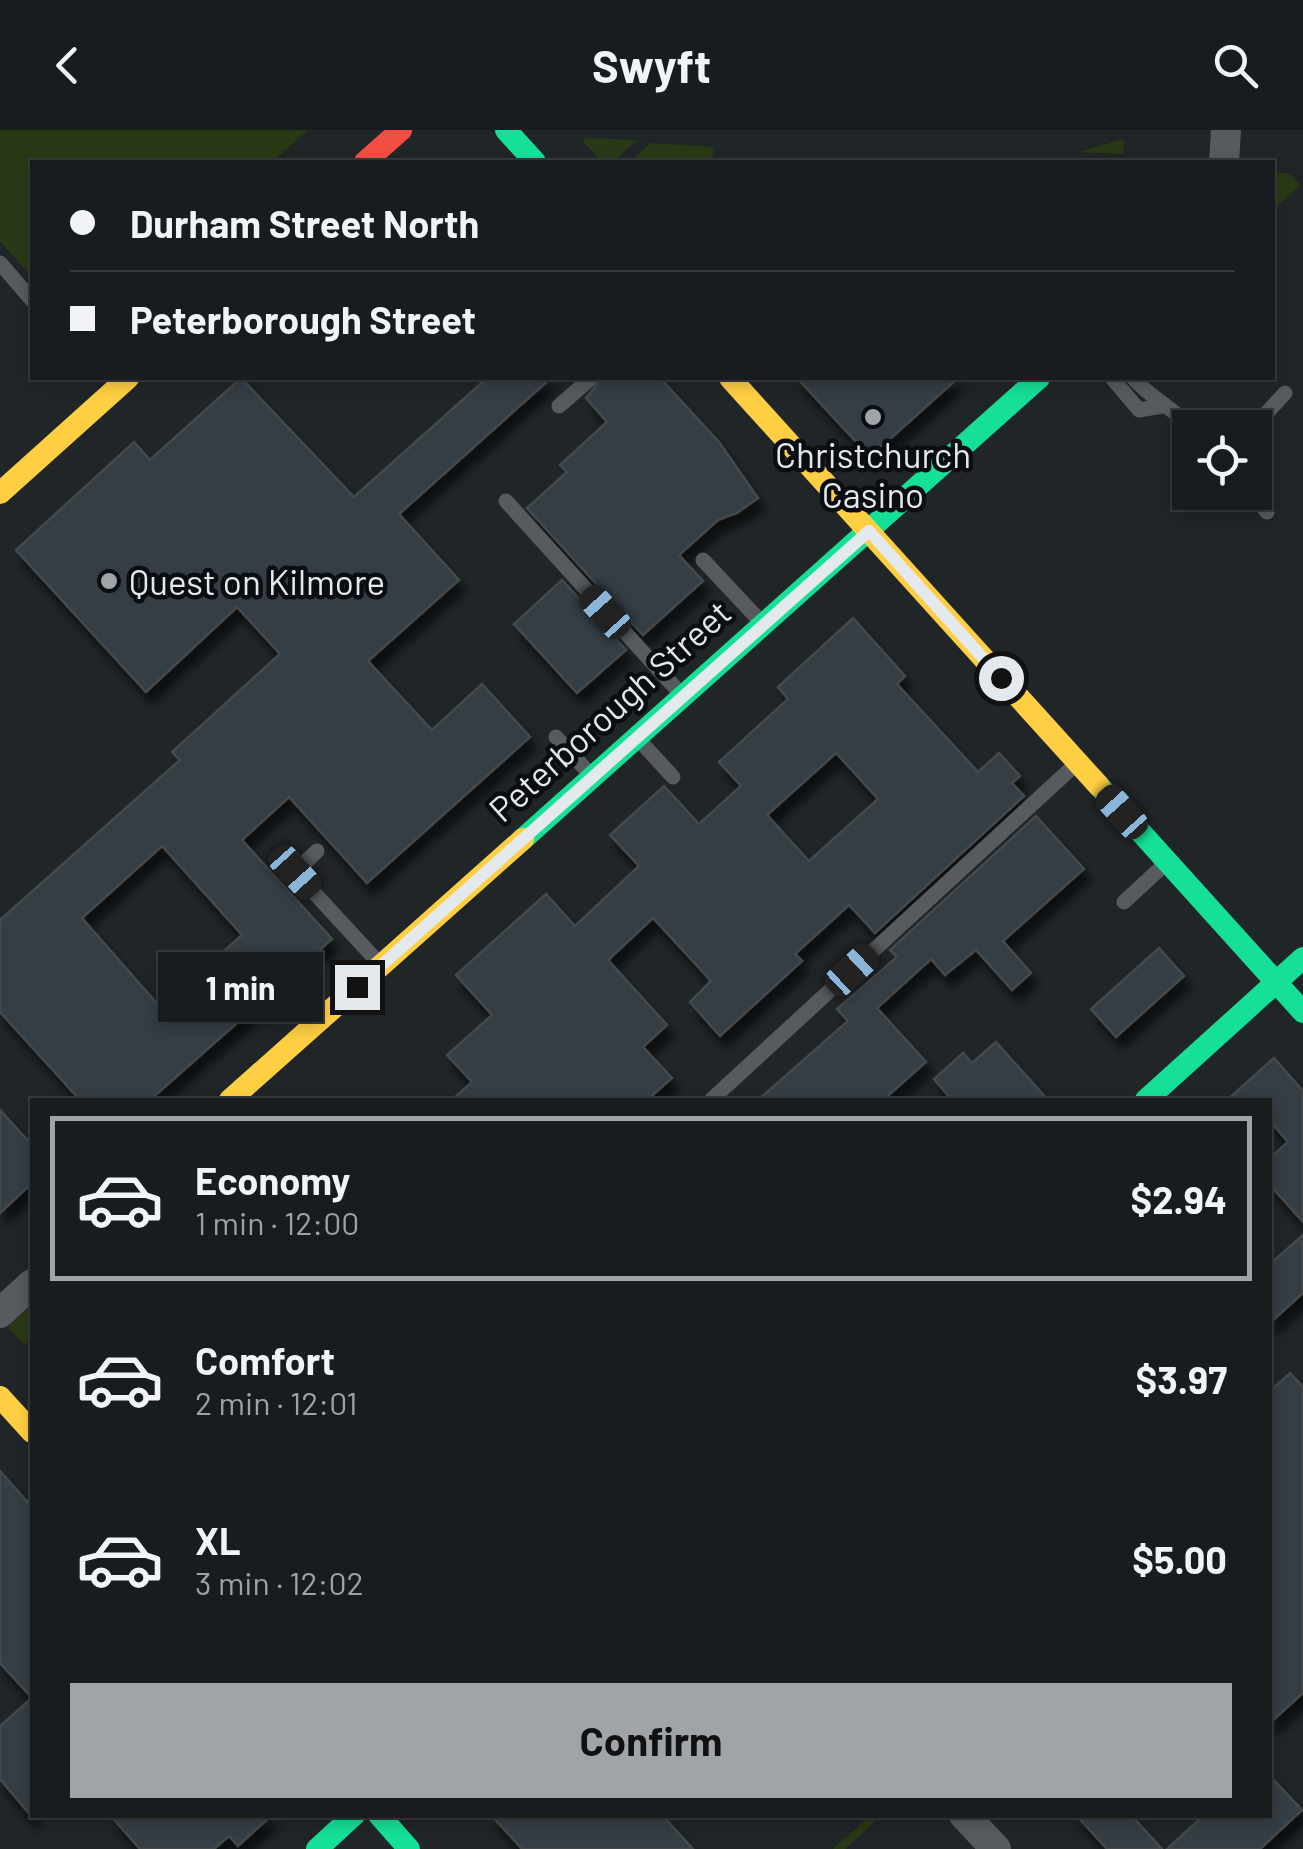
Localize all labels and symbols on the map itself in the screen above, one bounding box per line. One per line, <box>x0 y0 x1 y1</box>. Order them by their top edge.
marker: Christchurch Casino <box>862 406 884 428</box>
place label: Christchurch Casino <box>775 433 971 515</box>
place label: Quest on Kilmore <box>129 560 385 602</box>
marker: Quest on Kilmore <box>98 570 120 592</box>
car <box>574 580 636 644</box>
street label: Peterborough Street <box>480 590 738 830</box>
route start <box>979 656 1024 701</box>
car <box>1091 780 1153 844</box>
car <box>264 840 326 904</box>
car <box>820 939 884 1001</box>
callout: 1 min <box>157 952 322 1022</box>
route end <box>335 965 380 1010</box>

